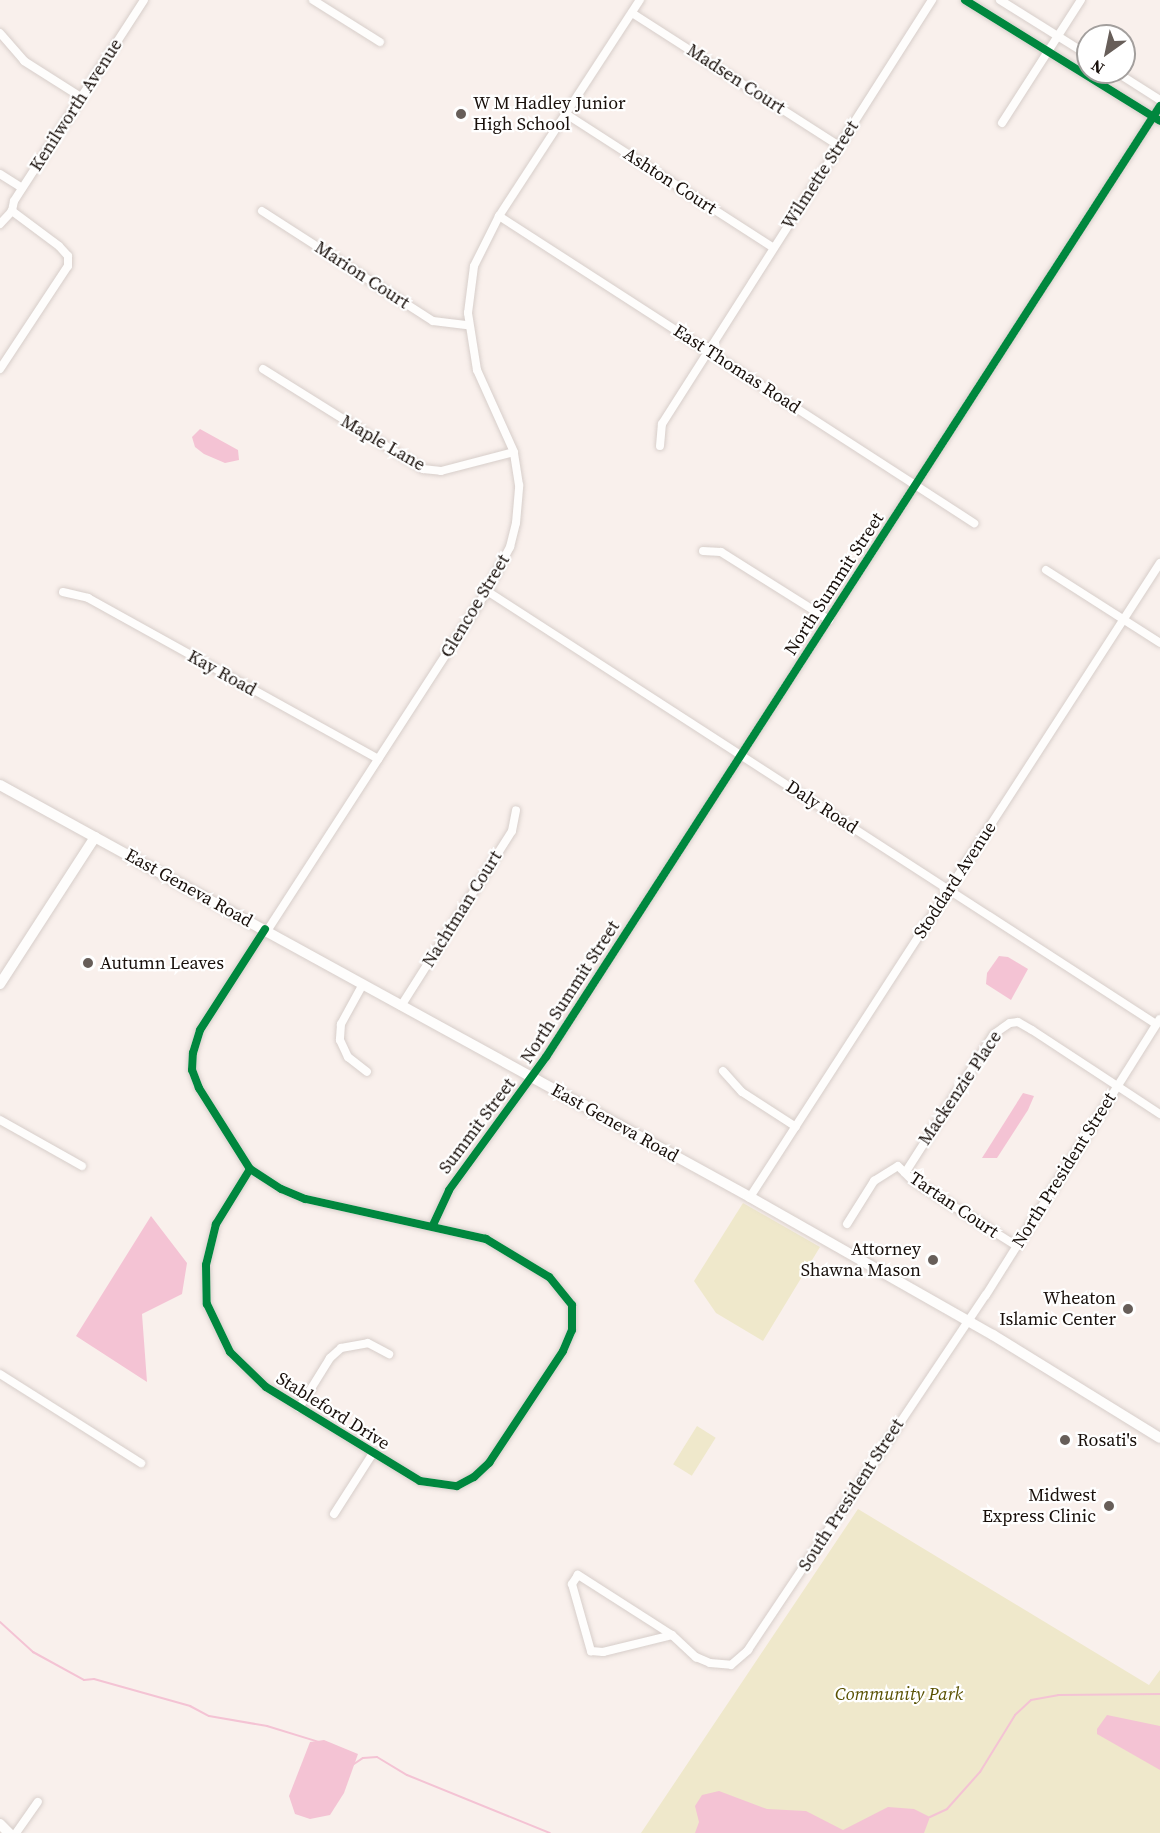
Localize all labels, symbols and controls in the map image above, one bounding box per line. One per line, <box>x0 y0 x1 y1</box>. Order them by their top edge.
north arrow <box>1076 24 1136 84</box>
street label: Kenilworth Avenue <box>25 35 127 175</box>
street label: Madsen Court <box>683 39 789 119</box>
text: N <box>1086 55 1108 80</box>
place label: W M Hadley Junior High School <box>473 93 626 136</box>
marker: W M Hadley Junior High School <box>454 107 468 121</box>
street label: Wilmette Street <box>777 117 863 233</box>
street label: Ashton Court <box>619 143 721 219</box>
street label: Marion Court <box>311 236 413 314</box>
street label: East Thomas Road <box>669 320 805 418</box>
street label: Maple Lane <box>337 410 429 476</box>
street label: North Summit Street <box>780 509 888 659</box>
street label: Glencoe Street <box>436 551 514 661</box>
street label: Kay Road <box>184 645 260 701</box>
street label: Daly Road <box>782 776 862 838</box>
street label: Stoddard Avenue <box>909 818 1001 942</box>
street label: East Geneva Road <box>122 844 256 932</box>
street label: Nachtman Court <box>418 847 506 971</box>
street label: North Summit Street <box>516 917 624 1067</box>
place label: Autumn Leaves <box>100 952 224 974</box>
marker: Autumn Leaves <box>81 956 95 970</box>
street label: Mackenzie Place <box>914 1027 1006 1149</box>
street label: Summit Street <box>434 1074 520 1178</box>
street label: East Geneva Road <box>548 1079 682 1167</box>
street label: North President Street <box>1007 1089 1121 1251</box>
street label: Tartan Court <box>905 1167 1003 1243</box>
place label: Attorney Shawna Mason <box>801 1239 921 1282</box>
marker: Attorney Shawna Mason <box>926 1253 940 1267</box>
place label: Wheaton Islamic Center <box>999 1288 1116 1330</box>
marker: Wheaton Islamic Center <box>1121 1302 1135 1316</box>
street label: Stableford Drive <box>272 1367 394 1455</box>
street label: South President Street <box>794 1415 908 1575</box>
place label: Rosati's <box>1077 1429 1137 1451</box>
marker: Rosati's <box>1058 1433 1072 1447</box>
place label: Midwest Express Clinic <box>982 1485 1096 1528</box>
marker: Midwest Express Clinic <box>1100 1497 1118 1515</box>
park label: Community Park <box>835 1683 963 1705</box>

